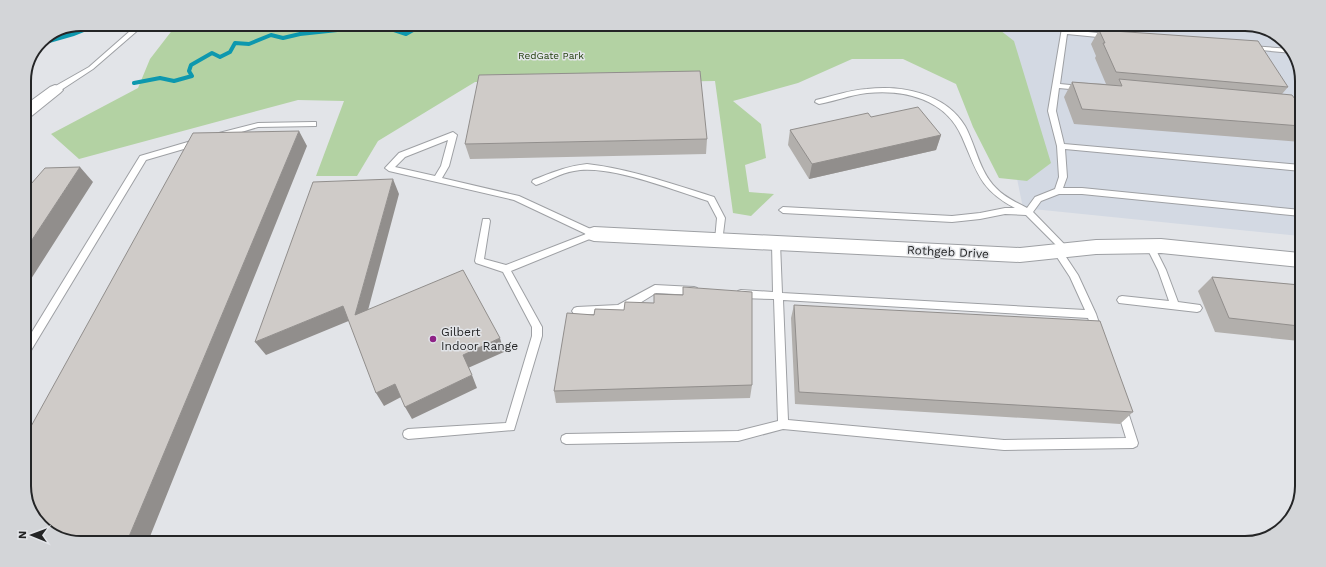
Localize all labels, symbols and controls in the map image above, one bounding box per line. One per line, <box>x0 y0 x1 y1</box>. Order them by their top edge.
park label: RedGate Park <box>518 50 584 61</box>
street label: Rothgeb Drive <box>907 243 989 261</box>
place label: Gilbert Indoor Range <box>441 325 518 353</box>
marker: Gilbert Indoor Range <box>428 334 438 344</box>
north arrow <box>12 515 52 555</box>
text: N <box>16 531 29 539</box>

